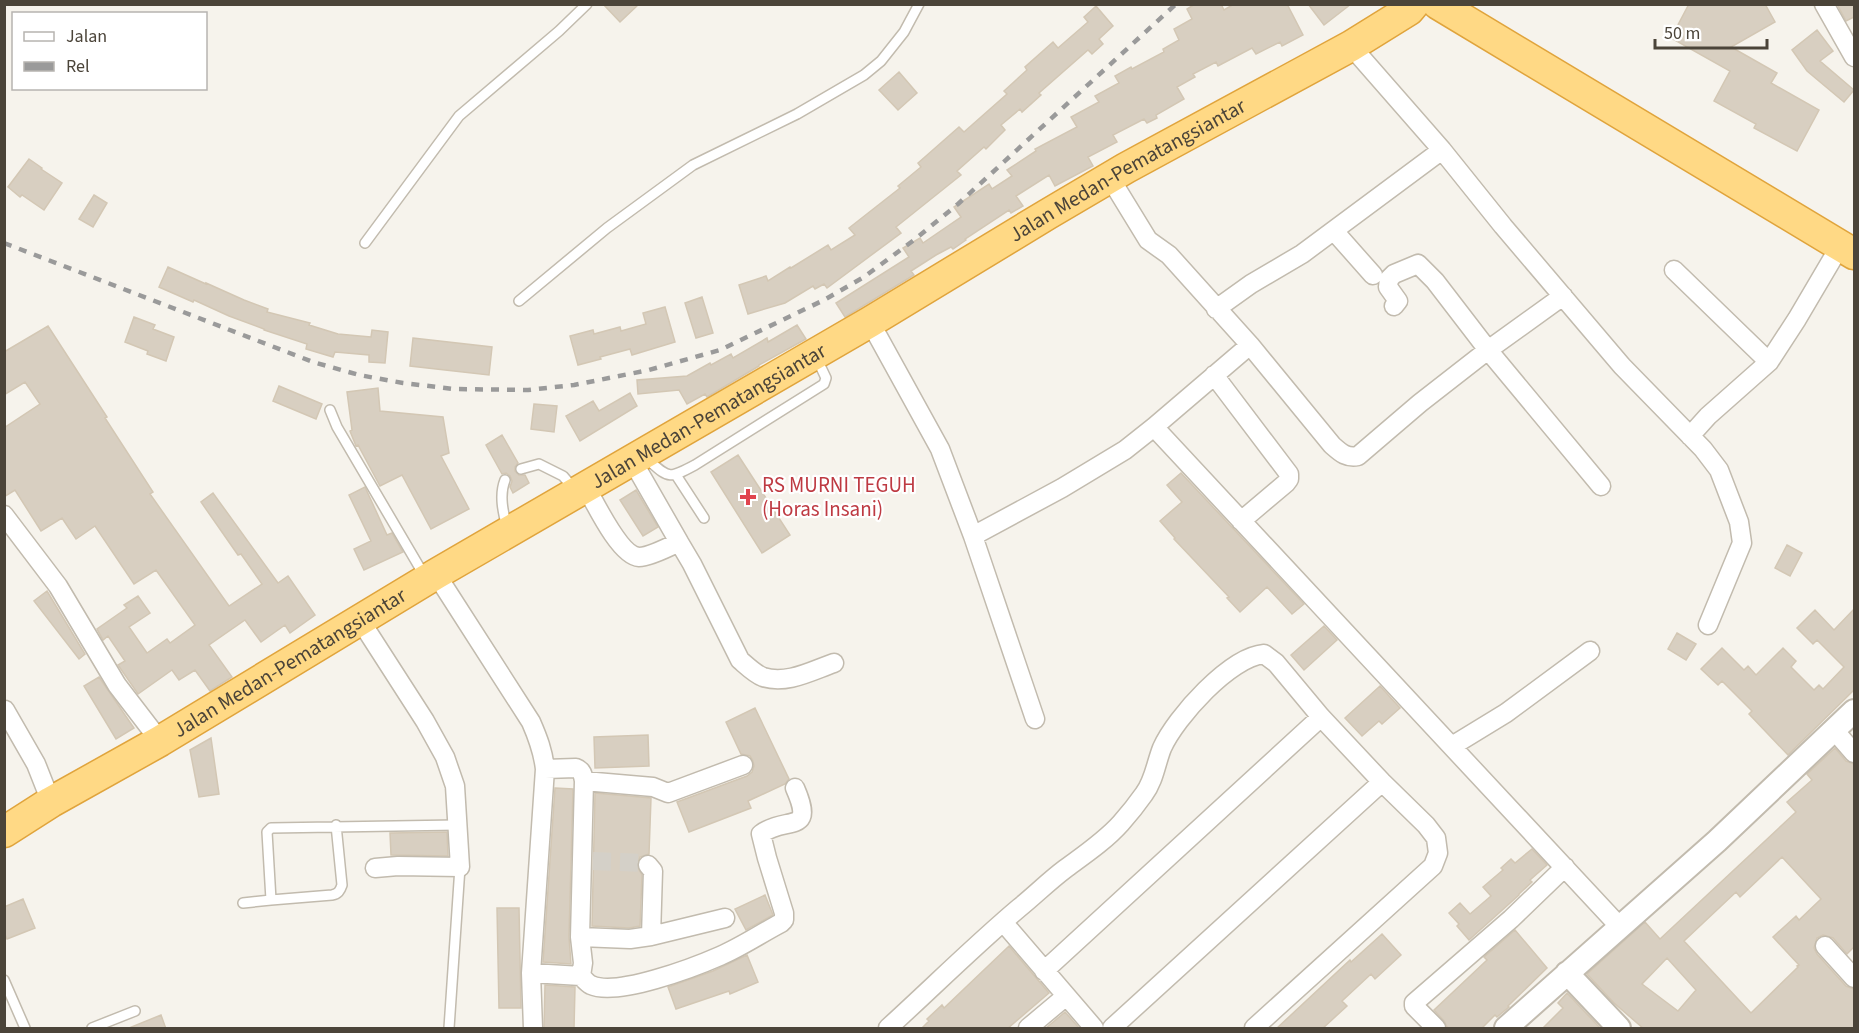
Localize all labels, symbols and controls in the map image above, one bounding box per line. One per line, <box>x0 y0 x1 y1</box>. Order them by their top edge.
legend <box>12 12 207 90</box>
scale bar <box>1655 12 1768 50</box>
text: 50 m <box>1664 21 1700 46</box>
text: Jalan <box>66 24 107 49</box>
text: Rel <box>66 54 90 79</box>
street label: Jalan Medan-Pematangsiantar <box>1003 91 1252 249</box>
street label: Jalan Medan-Pematangsiantar <box>585 335 832 496</box>
place label: RS MURNI TEGUH (Horas Insani) <box>762 470 916 524</box>
marker: RS MURNI TEGUH (Horas Insani) <box>739 488 757 506</box>
street label: Jalan Medan-Pematangsiantar <box>167 580 412 745</box>

